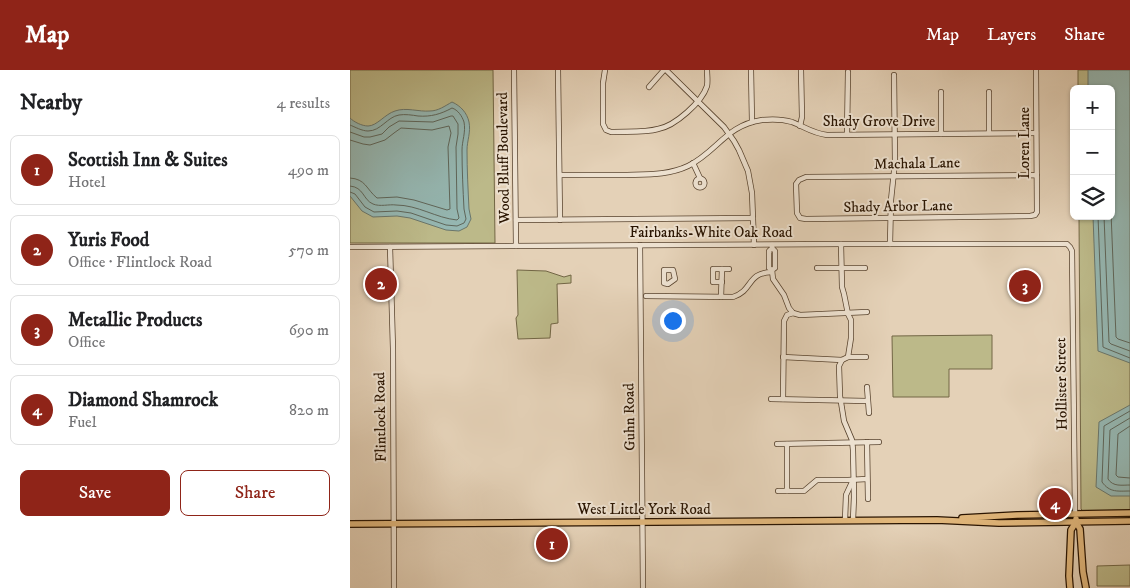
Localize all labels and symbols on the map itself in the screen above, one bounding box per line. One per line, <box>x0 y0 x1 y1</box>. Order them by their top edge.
street label: Wood Bluff Boulevard <box>493 91 514 225</box>
street label: Loren Lane <box>1015 107 1034 179</box>
street label: Shady Grove Drive <box>823 112 935 131</box>
street label: Machala Lane <box>874 153 960 174</box>
street label: Shady Arbor Lane <box>843 196 953 217</box>
street label: Fairbanks-White Oak Road <box>629 223 793 242</box>
pin: 2 <box>365 265 397 303</box>
pin: 3 <box>1009 267 1041 305</box>
your location <box>660 308 686 334</box>
street label: Hollister Street <box>1051 337 1072 431</box>
street label: Flintlock Road <box>370 371 391 462</box>
street label: Guhn Road <box>619 382 640 451</box>
pin: 4 <box>1039 485 1071 523</box>
street label: West Little York Road <box>576 500 711 519</box>
pin: 1 <box>536 525 568 563</box>

